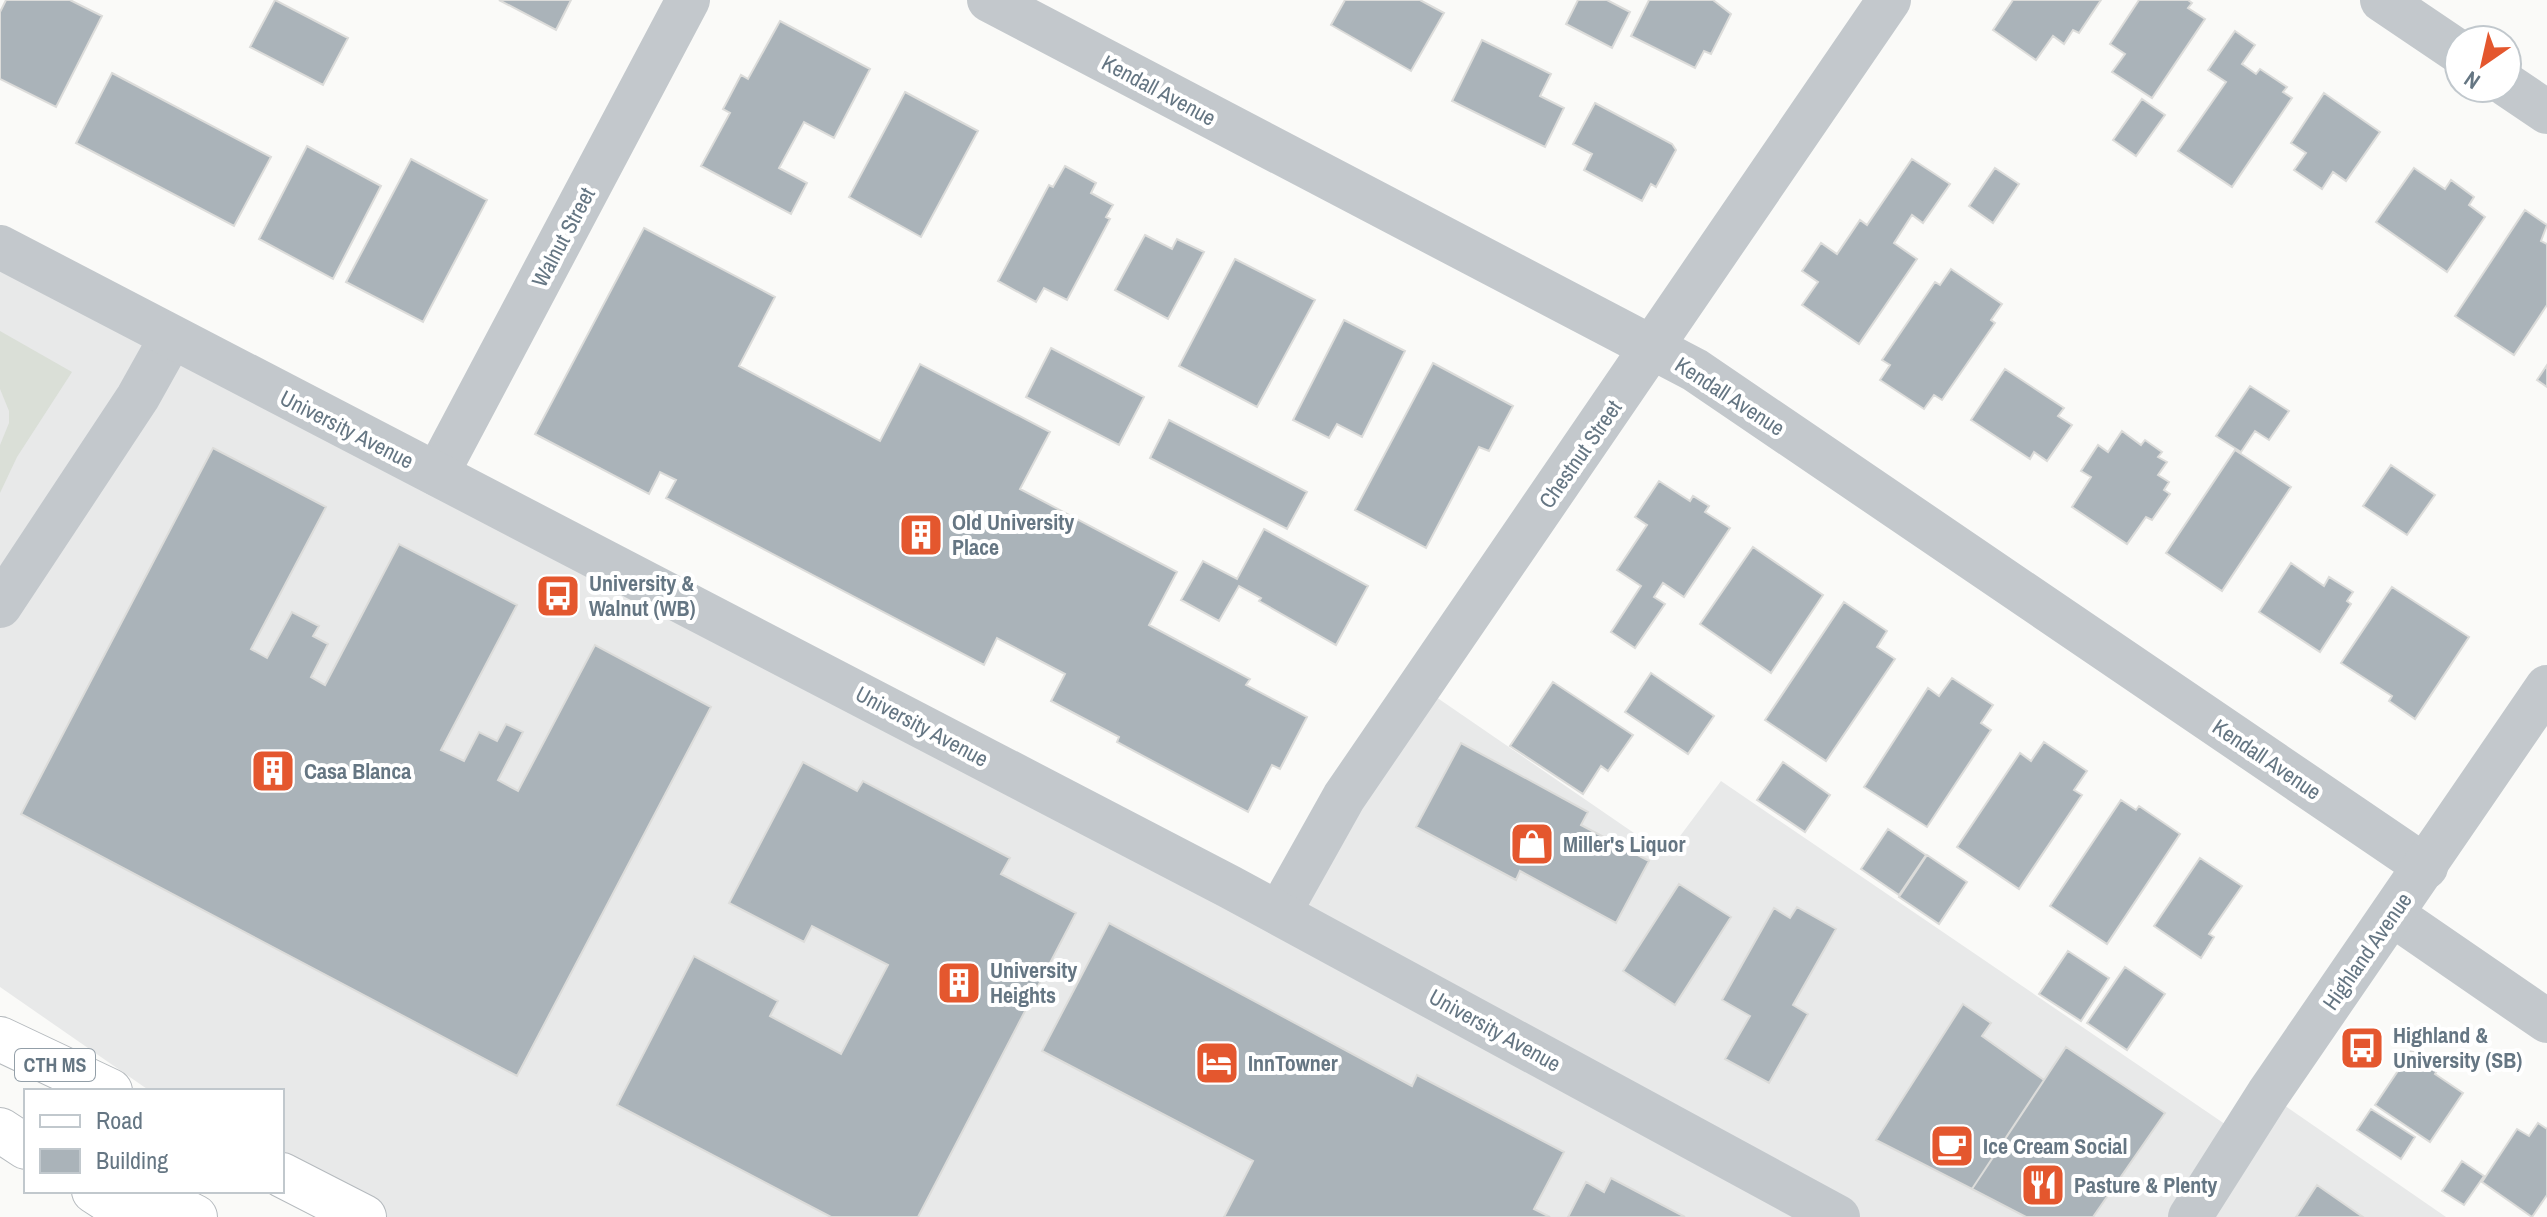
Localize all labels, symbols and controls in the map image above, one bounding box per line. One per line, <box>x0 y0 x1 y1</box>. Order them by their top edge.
north arrow <box>2443 24 2523 104</box>
street label: Kendall Avenue <box>1097 47 1221 133</box>
text: N <box>2458 65 2486 97</box>
street label: Walnut Street <box>524 182 602 292</box>
street label: Kendall Avenue <box>1669 349 1791 443</box>
street label: University Avenue <box>275 382 419 476</box>
street label: Chestnut Street <box>1532 394 1628 514</box>
place label: Old University Place <box>952 507 1074 562</box>
building icon: Old University Place <box>897 511 945 559</box>
place label: University & Walnut (WB) <box>589 568 696 623</box>
bus stop icon: University & Walnut (WB) <box>534 572 582 620</box>
street label: University Avenue <box>850 678 994 774</box>
street label: Kendall Avenue <box>2207 712 2327 806</box>
building icon: Casa Blanca <box>249 747 297 795</box>
place label: Casa Blanca <box>304 756 411 786</box>
shop icon: Miller's Liquor <box>1508 820 1556 868</box>
place label: Miller's Liquor <box>1563 829 1686 859</box>
street label: Highland Avenue <box>2315 886 2419 1016</box>
place label: University Heights <box>990 955 1077 1010</box>
building icon: University Heights <box>935 959 983 1007</box>
street label: University Avenue <box>1424 981 1566 1079</box>
place label: Highland & University (SB) <box>2393 1020 2522 1075</box>
bus stop icon: Highland & University (SB) <box>2338 1024 2386 1072</box>
hotel icon: InnTowner <box>1193 1039 1241 1087</box>
place label: InnTowner <box>1248 1048 1338 1078</box>
road number: CTH MS <box>15 1049 95 1081</box>
legend <box>24 1089 284 1193</box>
text: Road <box>96 1104 143 1136</box>
cafe icon: Ice Cream Social <box>1928 1122 1976 1170</box>
place label: Ice Cream Social <box>1983 1131 2127 1161</box>
text: Building <box>96 1144 168 1176</box>
restaurant icon: Pasture & Plenty <box>2019 1161 2067 1209</box>
place label: Pasture & Plenty <box>2074 1170 2217 1200</box>

